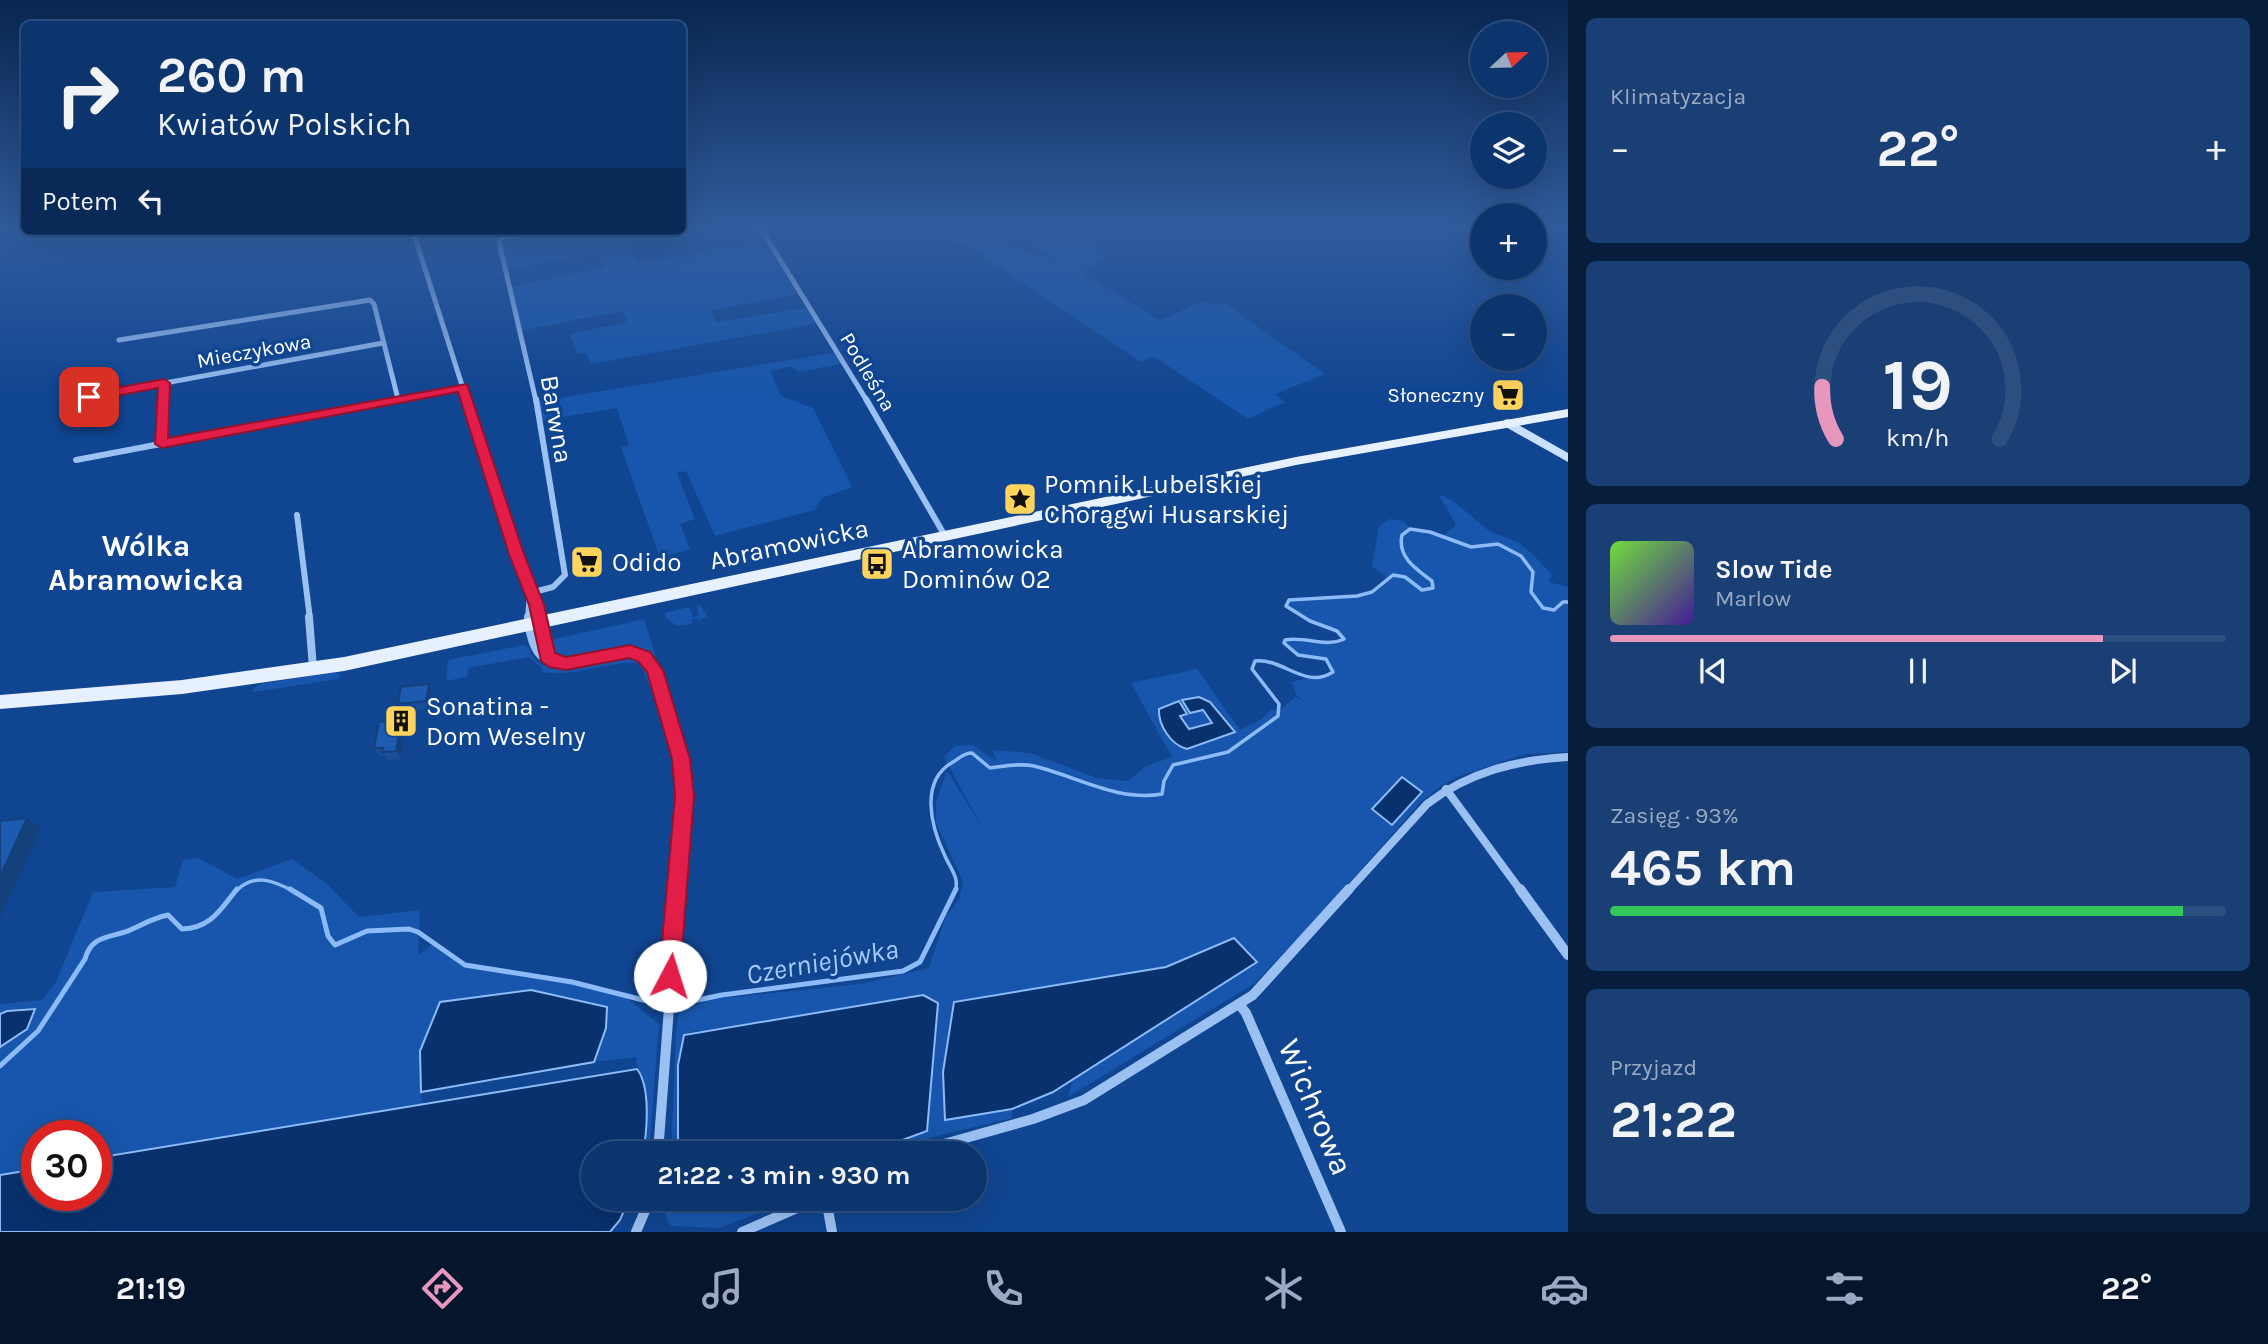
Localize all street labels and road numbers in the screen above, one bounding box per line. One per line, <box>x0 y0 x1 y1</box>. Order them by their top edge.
street label: Podleśna <box>835 328 901 416</box>
street label: Mieczykowa <box>195 329 313 373</box>
street label: Barwna <box>534 373 579 465</box>
street label: Abramowicka <box>707 513 871 576</box>
street label: Wichrowa <box>1270 1034 1361 1181</box>

